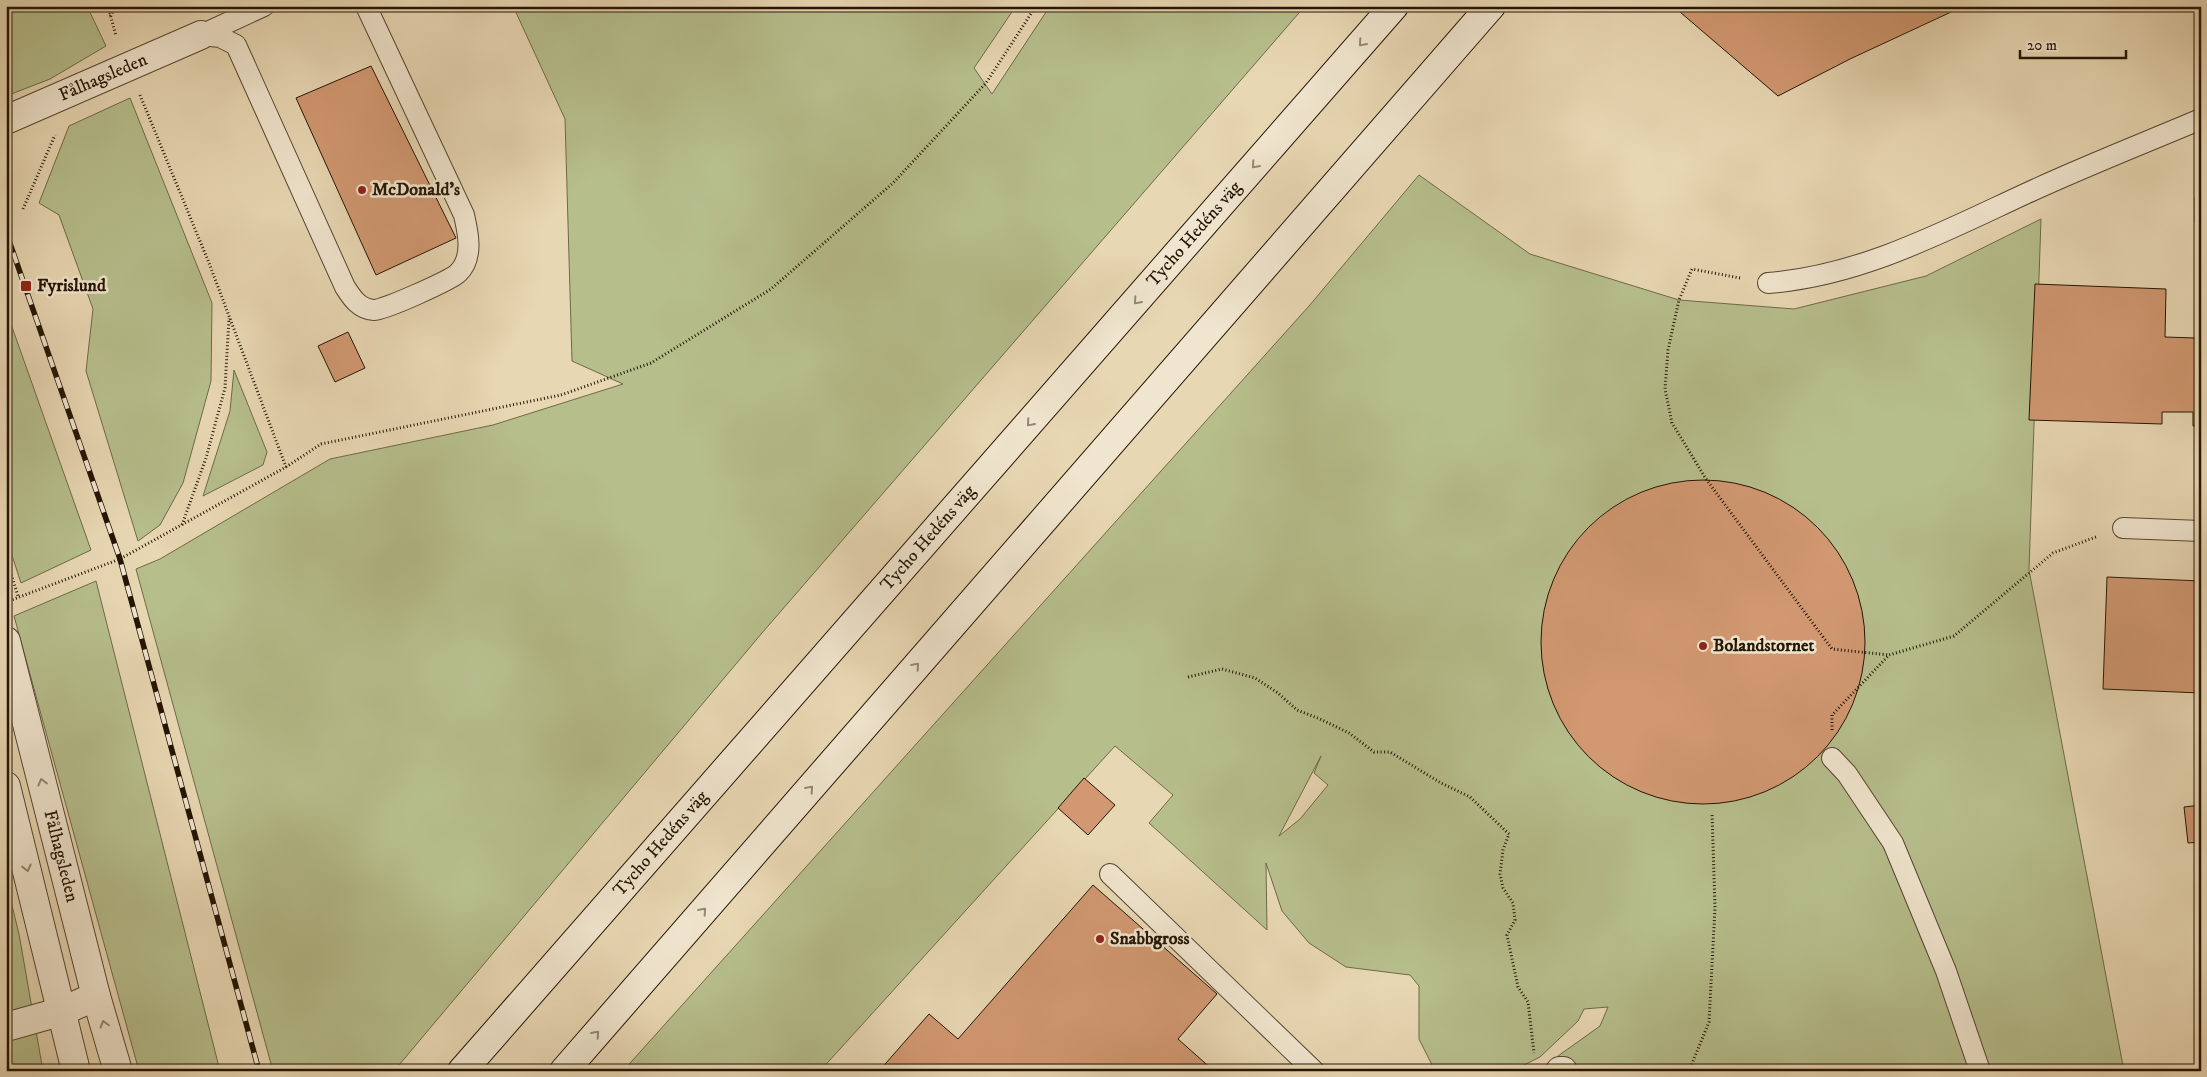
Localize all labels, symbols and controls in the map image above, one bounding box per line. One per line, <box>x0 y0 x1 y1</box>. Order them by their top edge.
scale bar <box>2020 28 2126 60</box>
text: 20 m <box>2027 36 2057 55</box>
one-way arrow <box>1360 37 1368 46</box>
street label: Fålhagsleden <box>56 49 151 107</box>
one-way arrow <box>1252 160 1261 169</box>
street label: Tycho Hedéns väg <box>1142 177 1247 292</box>
place label: McDonald's <box>372 179 460 201</box>
marker: McDonald's <box>356 184 368 196</box>
place label: Fyrislund <box>37 275 107 297</box>
marker: Fyrislund <box>19 279 33 293</box>
one-way arrow <box>1134 295 1143 304</box>
one-way arrow <box>1027 418 1036 427</box>
street label: Tycho Hedéns väg <box>876 481 981 596</box>
place label: Bolandstornet <box>1713 635 1814 657</box>
marker: Bolandstornet <box>1697 640 1709 652</box>
one-way arrow <box>911 663 920 672</box>
one-way arrow <box>37 777 48 786</box>
one-way arrow <box>804 785 813 794</box>
street label: Tycho Hedéns väg <box>609 786 713 901</box>
street label: Fålhagsleden <box>38 808 83 905</box>
one-way arrow <box>21 863 31 871</box>
one-way arrow <box>697 908 706 917</box>
place label: Snabbgross <box>1110 928 1190 950</box>
marker: Snabbgross <box>1094 933 1106 945</box>
one-way arrow <box>100 1020 110 1028</box>
one-way arrow <box>591 1031 599 1040</box>

